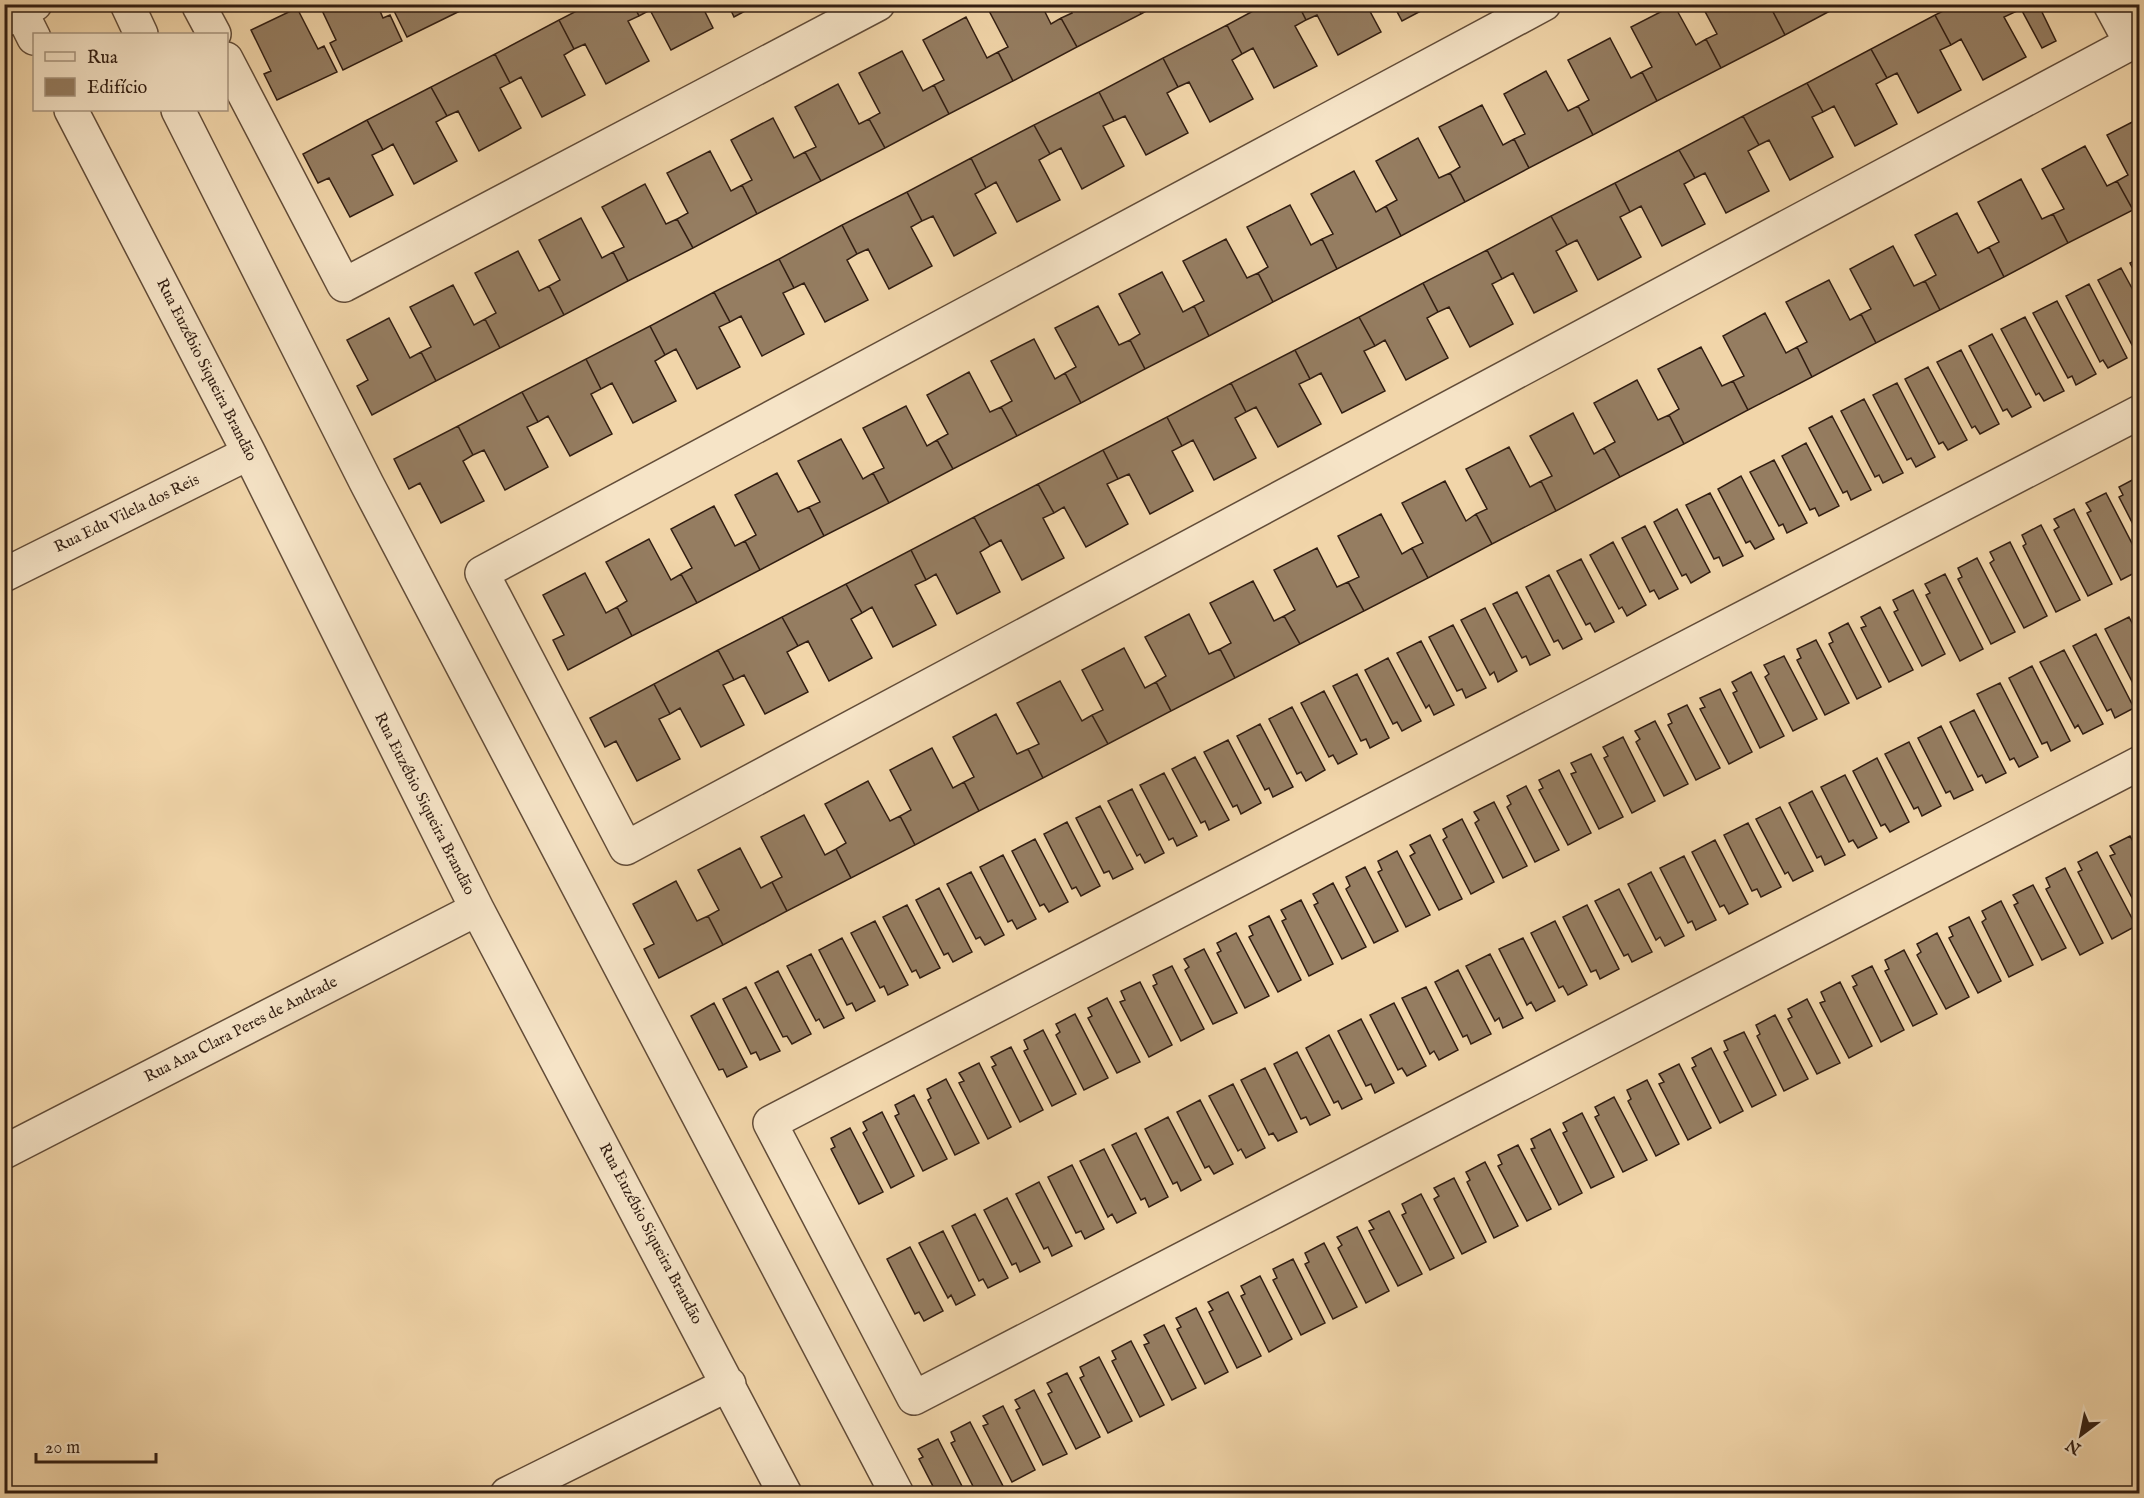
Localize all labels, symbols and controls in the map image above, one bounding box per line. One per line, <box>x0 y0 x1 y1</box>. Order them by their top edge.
legend <box>33 33 228 111</box>
text: Rua <box>87 47 118 70</box>
text: Edifício <box>87 77 148 100</box>
street label: Rua Euzébio Siqueira Brandão <box>151 275 261 465</box>
street label: Rua Edu Vilela dos Reis <box>51 470 203 558</box>
street label: Rua Euzébio Siqueira Brandão <box>369 709 479 899</box>
street label: Rua Ana Clara Peres de Andrade <box>141 972 341 1088</box>
street label: Rua Euzébio Siqueira Brandão <box>594 1140 706 1328</box>
north arrow <box>2051 1405 2111 1465</box>
scale bar <box>36 1426 156 1464</box>
text: N <box>2063 1434 2086 1459</box>
text: 20 m <box>45 1437 80 1460</box>

